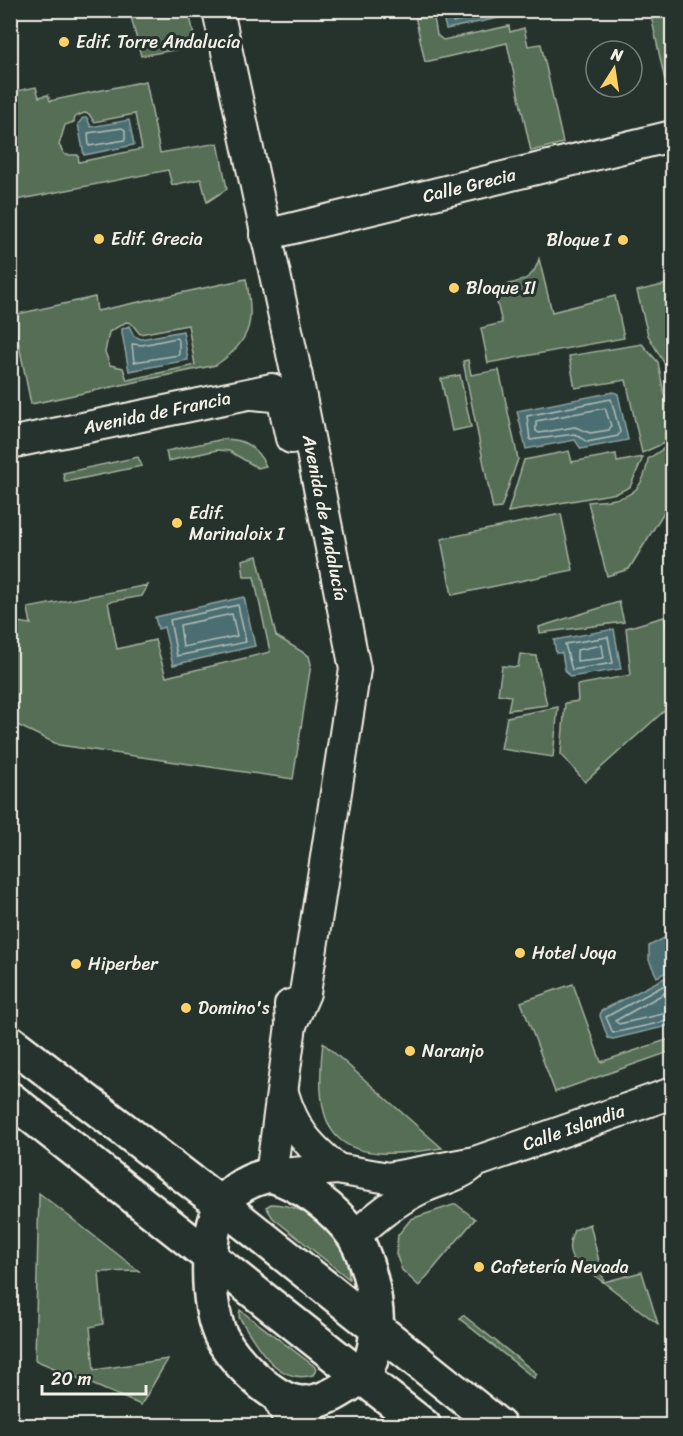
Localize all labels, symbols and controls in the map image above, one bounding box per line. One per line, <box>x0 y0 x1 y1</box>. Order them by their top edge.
place label: Edif. Torre Andalucía <box>76 26 240 58</box>
marker: Edif. Torre Andalucía <box>57 35 71 49</box>
north arrow <box>584 39 644 99</box>
text: N <box>608 39 626 70</box>
street label: Calle Grecia <box>419 158 520 212</box>
place label: Edif. Grecia <box>111 223 203 255</box>
place label: Bloque I <box>546 224 613 256</box>
marker: Edif. Grecia <box>92 232 106 246</box>
marker: Bloque I <box>616 233 630 247</box>
place label: Bloque II <box>466 272 537 304</box>
marker: Bloque II <box>447 281 461 295</box>
street label: Avenida de Francia <box>79 382 234 444</box>
street label: Avenida de Andalucía <box>293 431 357 604</box>
place label: Edif. Marinaloix I <box>189 497 286 550</box>
marker: Edif. Marinaloix I <box>170 516 184 530</box>
place label: Hotel Joya <box>532 937 616 969</box>
marker: Hotel Joya <box>513 946 527 960</box>
place label: Hiperber <box>88 948 159 980</box>
marker: Hiperber <box>69 957 83 971</box>
place label: Domino's <box>198 992 270 1024</box>
marker: Domino's <box>179 1001 193 1015</box>
place label: Naranjo <box>422 1035 484 1067</box>
marker: Naranjo <box>403 1044 417 1058</box>
street label: Calle Islandia <box>518 1094 630 1160</box>
place label: Cafetería Nevada <box>491 1251 629 1283</box>
marker: Cafetería Nevada <box>472 1260 486 1274</box>
scale bar <box>42 1358 146 1396</box>
text: 20 m <box>51 1363 91 1395</box>

